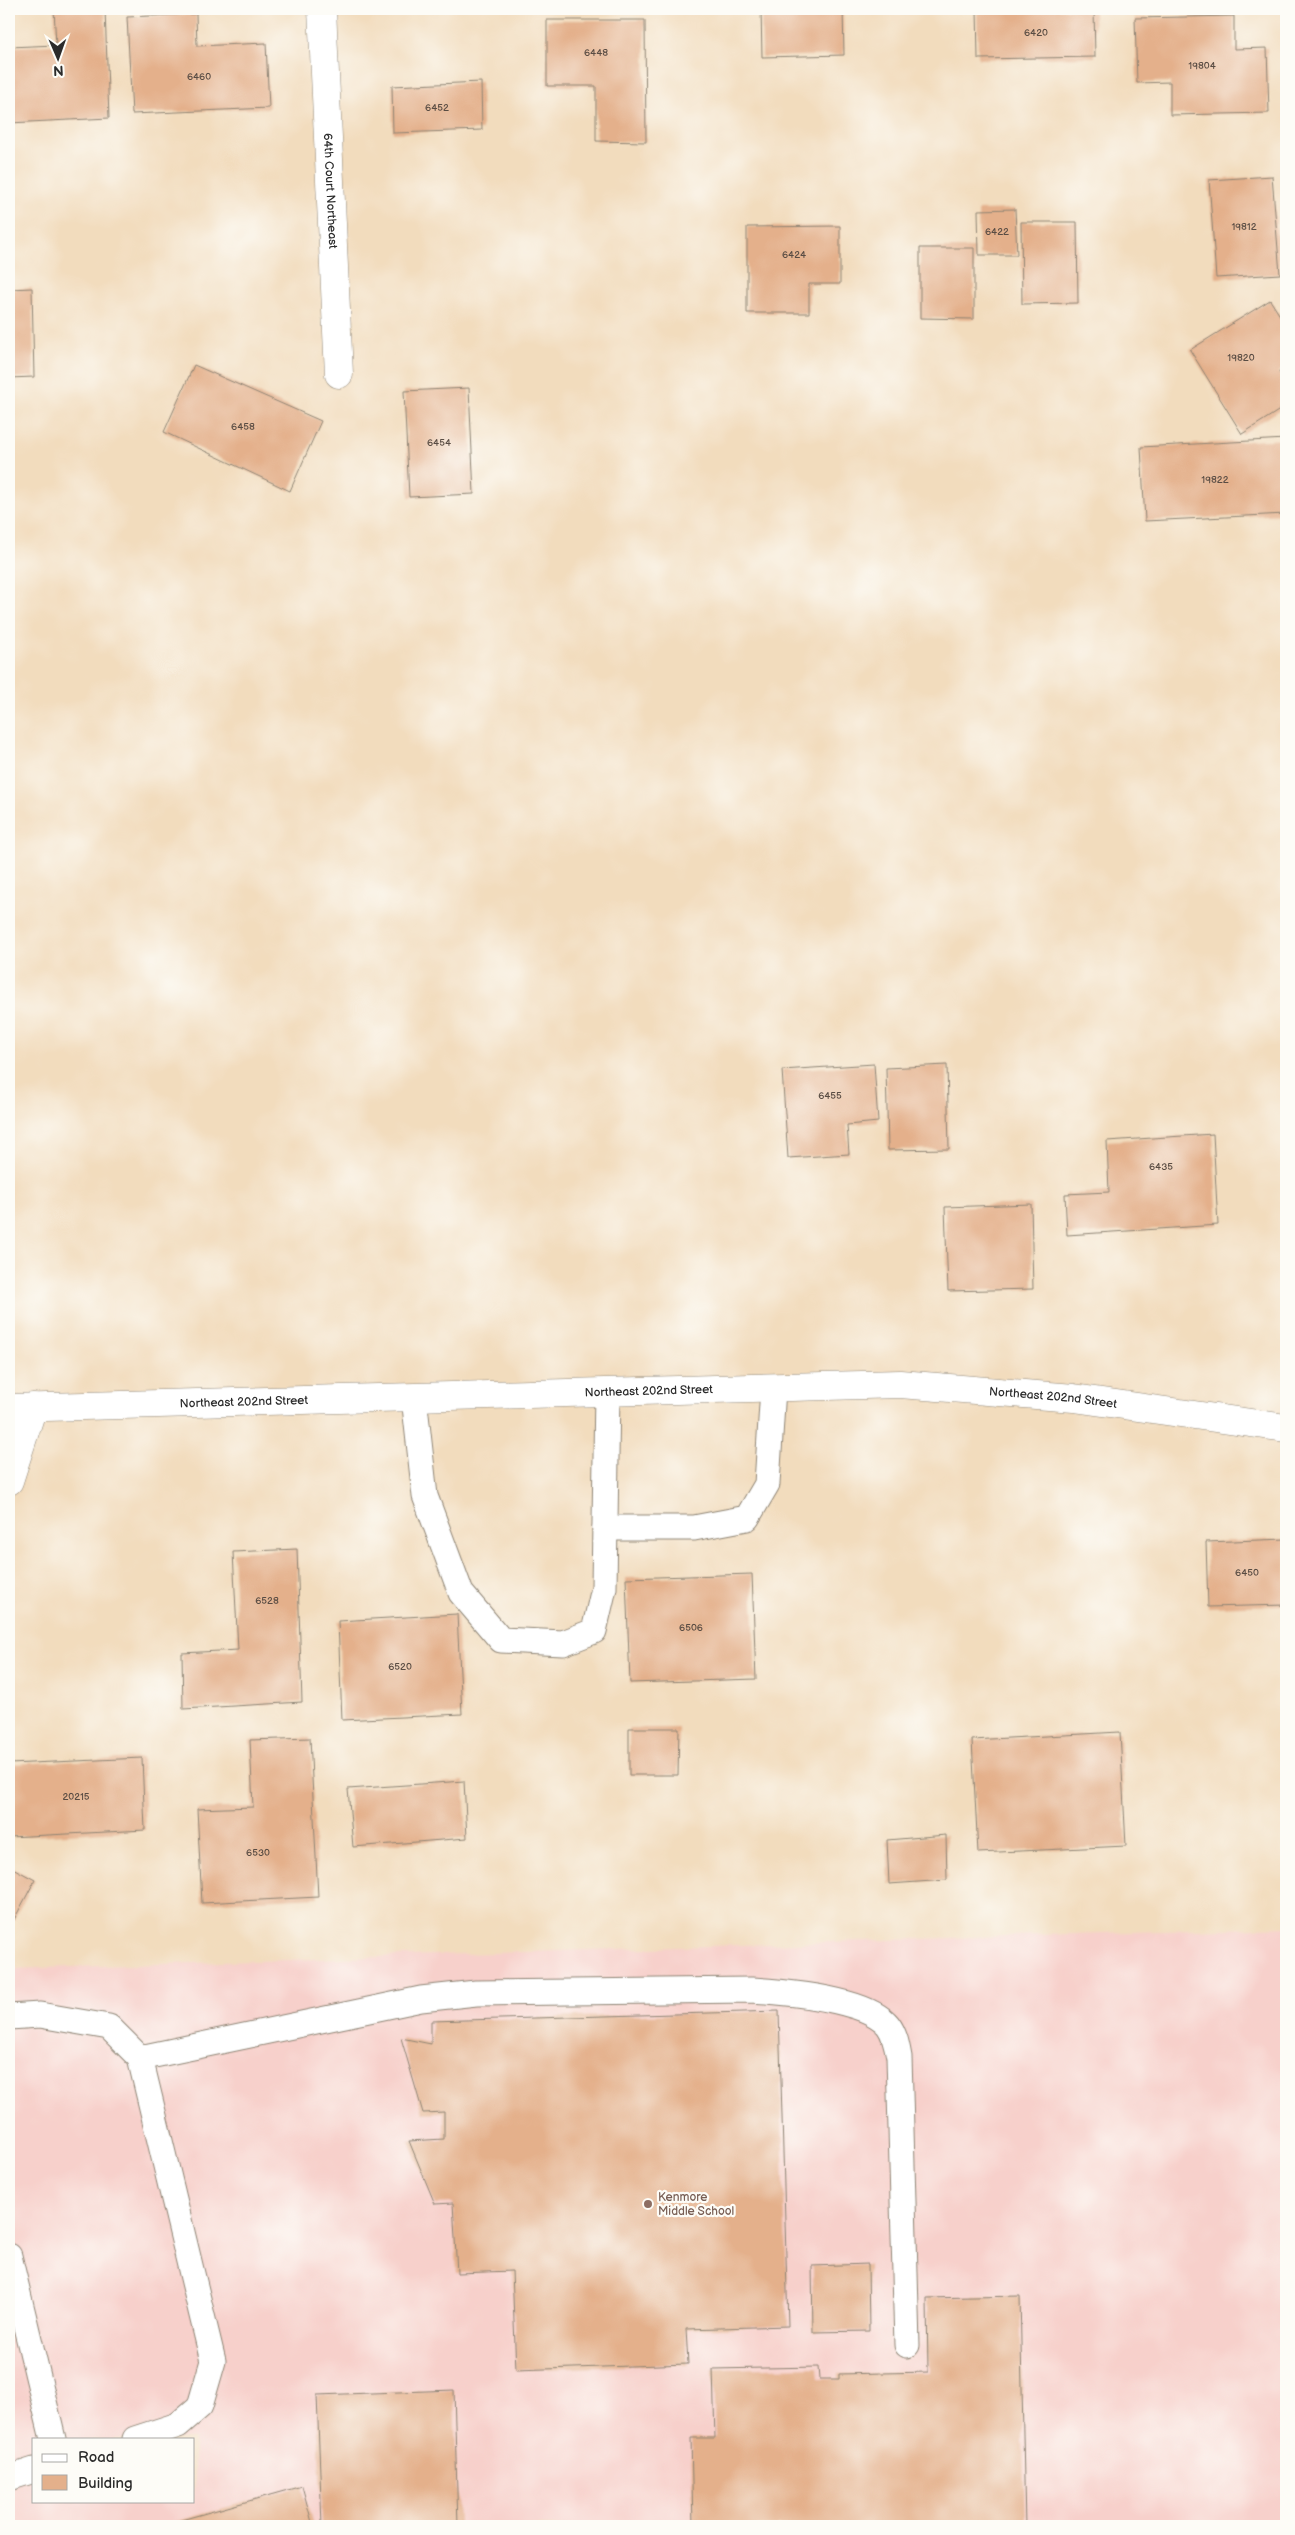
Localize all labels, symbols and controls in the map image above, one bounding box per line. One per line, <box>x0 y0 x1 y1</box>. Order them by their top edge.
house number: 6420 <box>1024 27 1048 39</box>
north arrow <box>32 32 82 82</box>
house number: 6448 <box>584 47 608 59</box>
house number: 19804 <box>1188 60 1216 72</box>
text: N <box>53 62 64 79</box>
house number: 6460 <box>187 71 211 83</box>
house number: 6452 <box>425 102 449 114</box>
street label: 64th Court Northeast <box>320 133 341 249</box>
house number: 19812 <box>1231 221 1257 233</box>
house number: 6422 <box>985 226 1009 238</box>
house number: 6424 <box>782 249 806 261</box>
house number: 19820 <box>1227 352 1255 364</box>
house number: 6458 <box>231 421 255 433</box>
house number: 6454 <box>427 437 451 449</box>
house number: 19822 <box>1201 474 1229 486</box>
house number: 6455 <box>818 1090 842 1102</box>
house number: 6435 <box>1149 1161 1173 1173</box>
street label: Northeast 202nd Street <box>584 1382 713 1400</box>
street label: Northeast 202nd Street <box>989 1384 1118 1412</box>
street label: Northeast 202nd Street <box>180 1392 309 1411</box>
house number: 6450 <box>1235 1567 1259 1579</box>
house number: 6528 <box>255 1595 279 1607</box>
house number: 6506 <box>679 1622 703 1634</box>
house number: 6520 <box>388 1661 412 1673</box>
house number: 20215 <box>62 1791 90 1803</box>
house number: 6530 <box>246 1847 270 1859</box>
place label: Kenmore Middle School <box>658 2190 734 2219</box>
marker: Kenmore Middle School <box>642 2198 654 2210</box>
legend <box>32 2438 195 2502</box>
text: Road <box>78 2448 114 2467</box>
text: Building <box>78 2474 133 2493</box>

